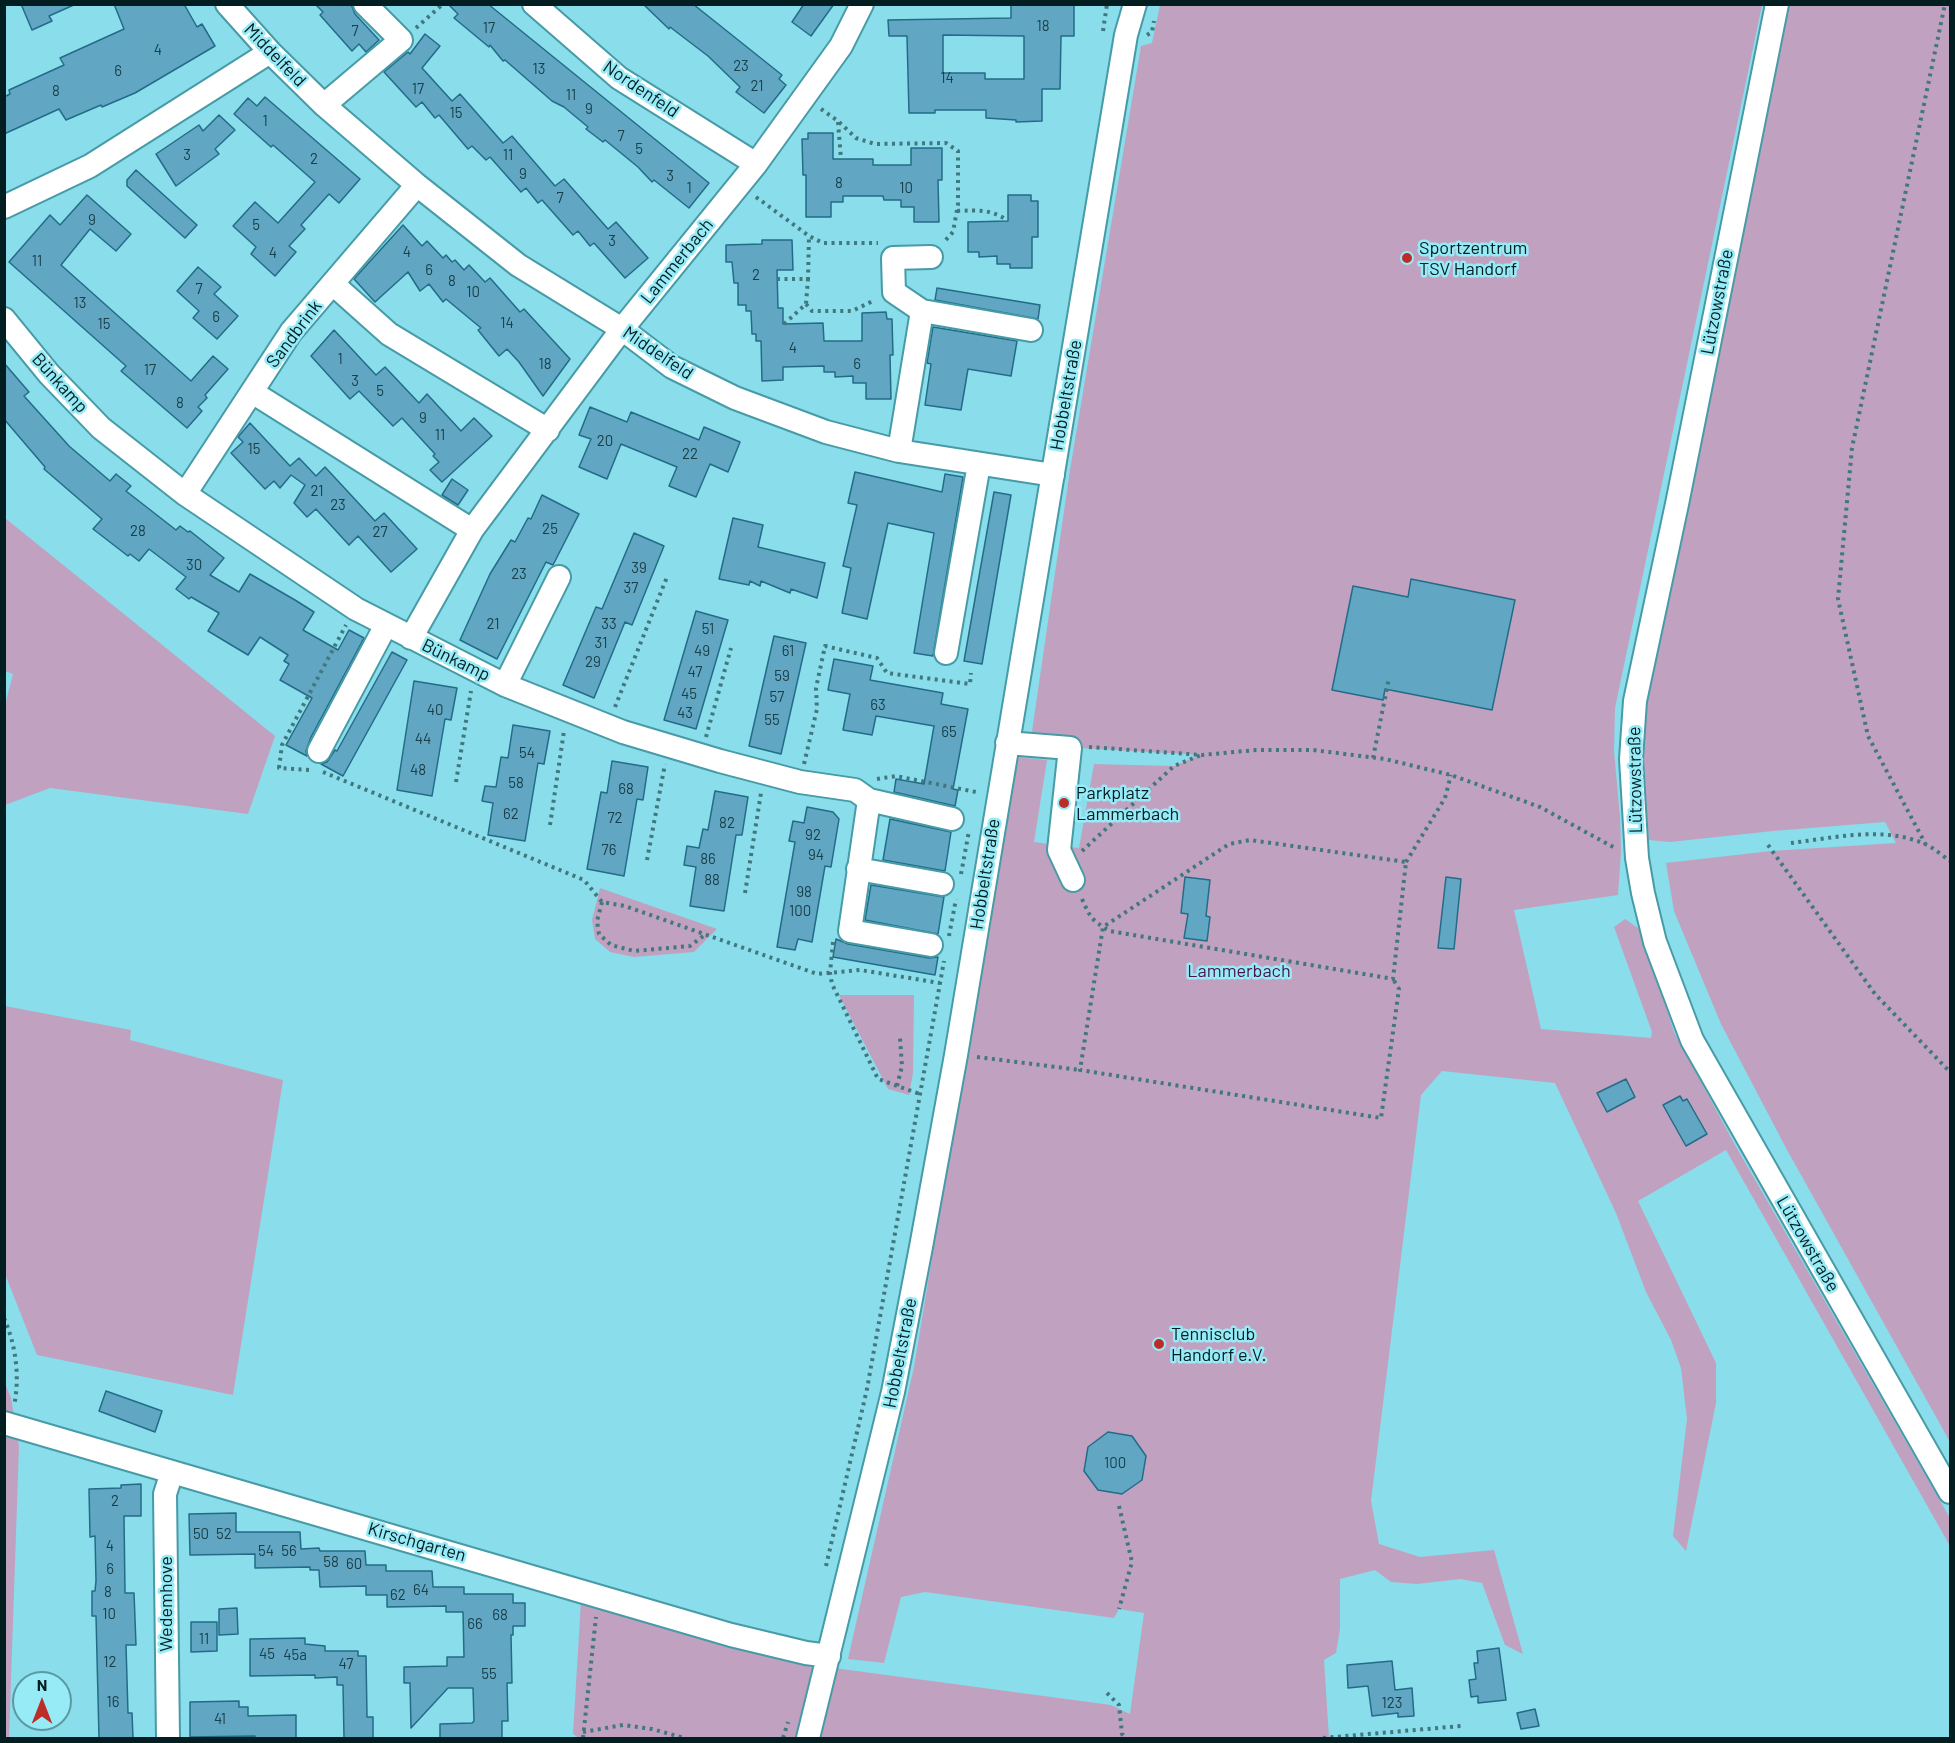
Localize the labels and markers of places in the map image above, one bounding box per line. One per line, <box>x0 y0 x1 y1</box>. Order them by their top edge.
place label: Sportzentrum TSV Handorf <box>1419 237 1527 280</box>
marker: Sportzentrum TSV Handorf <box>1400 251 1414 265</box>
place label: Parkplatz Lammerbach <box>1076 782 1179 824</box>
marker: Parkplatz Lammerbach <box>1057 796 1071 810</box>
place label: Tennisclub Handorf e.V. <box>1171 1323 1266 1366</box>
marker: Tennisclub Handorf e.V. <box>1152 1337 1166 1351</box>

